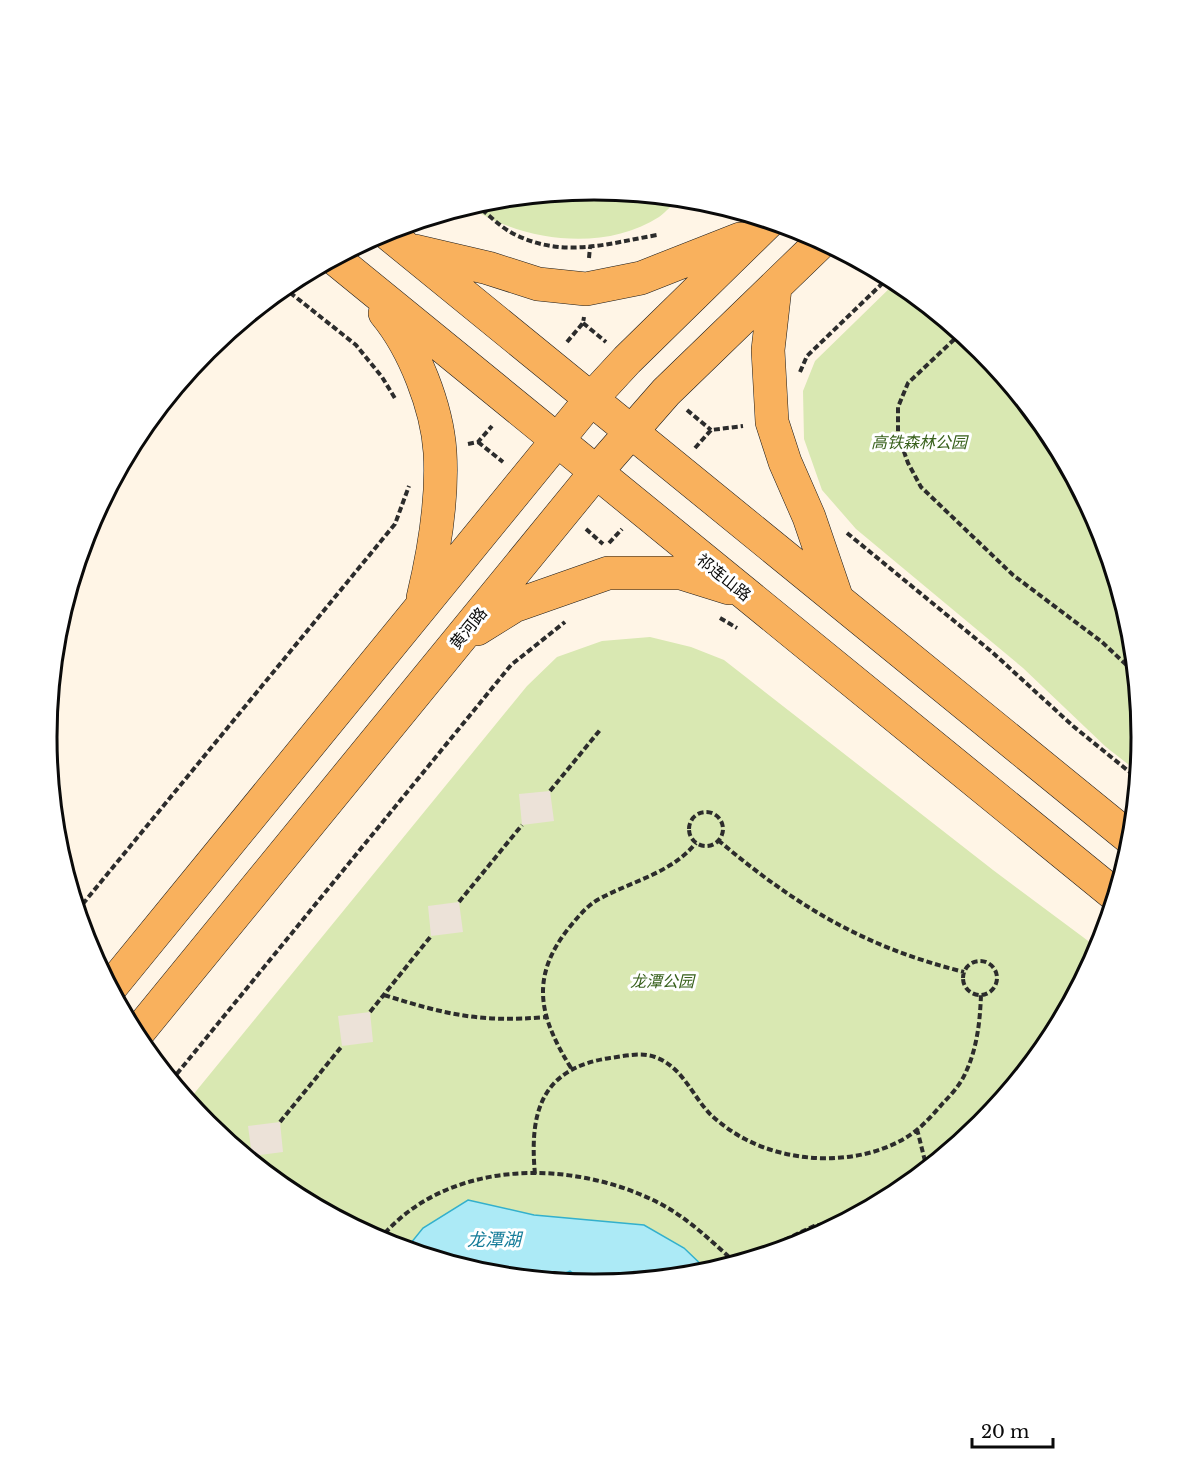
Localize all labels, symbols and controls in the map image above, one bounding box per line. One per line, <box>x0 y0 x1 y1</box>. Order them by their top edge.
park label: 高铁森林公园 <box>871 432 969 452</box>
street label: 祁连山路 <box>693 549 755 605</box>
street label: 黄河路 <box>445 603 491 653</box>
park label: 龙潭公园 <box>630 971 696 991</box>
water label: 龙潭湖 <box>467 1229 524 1251</box>
scale bar <box>972 1411 1053 1449</box>
text: 20 m <box>981 1421 1029 1443</box>

